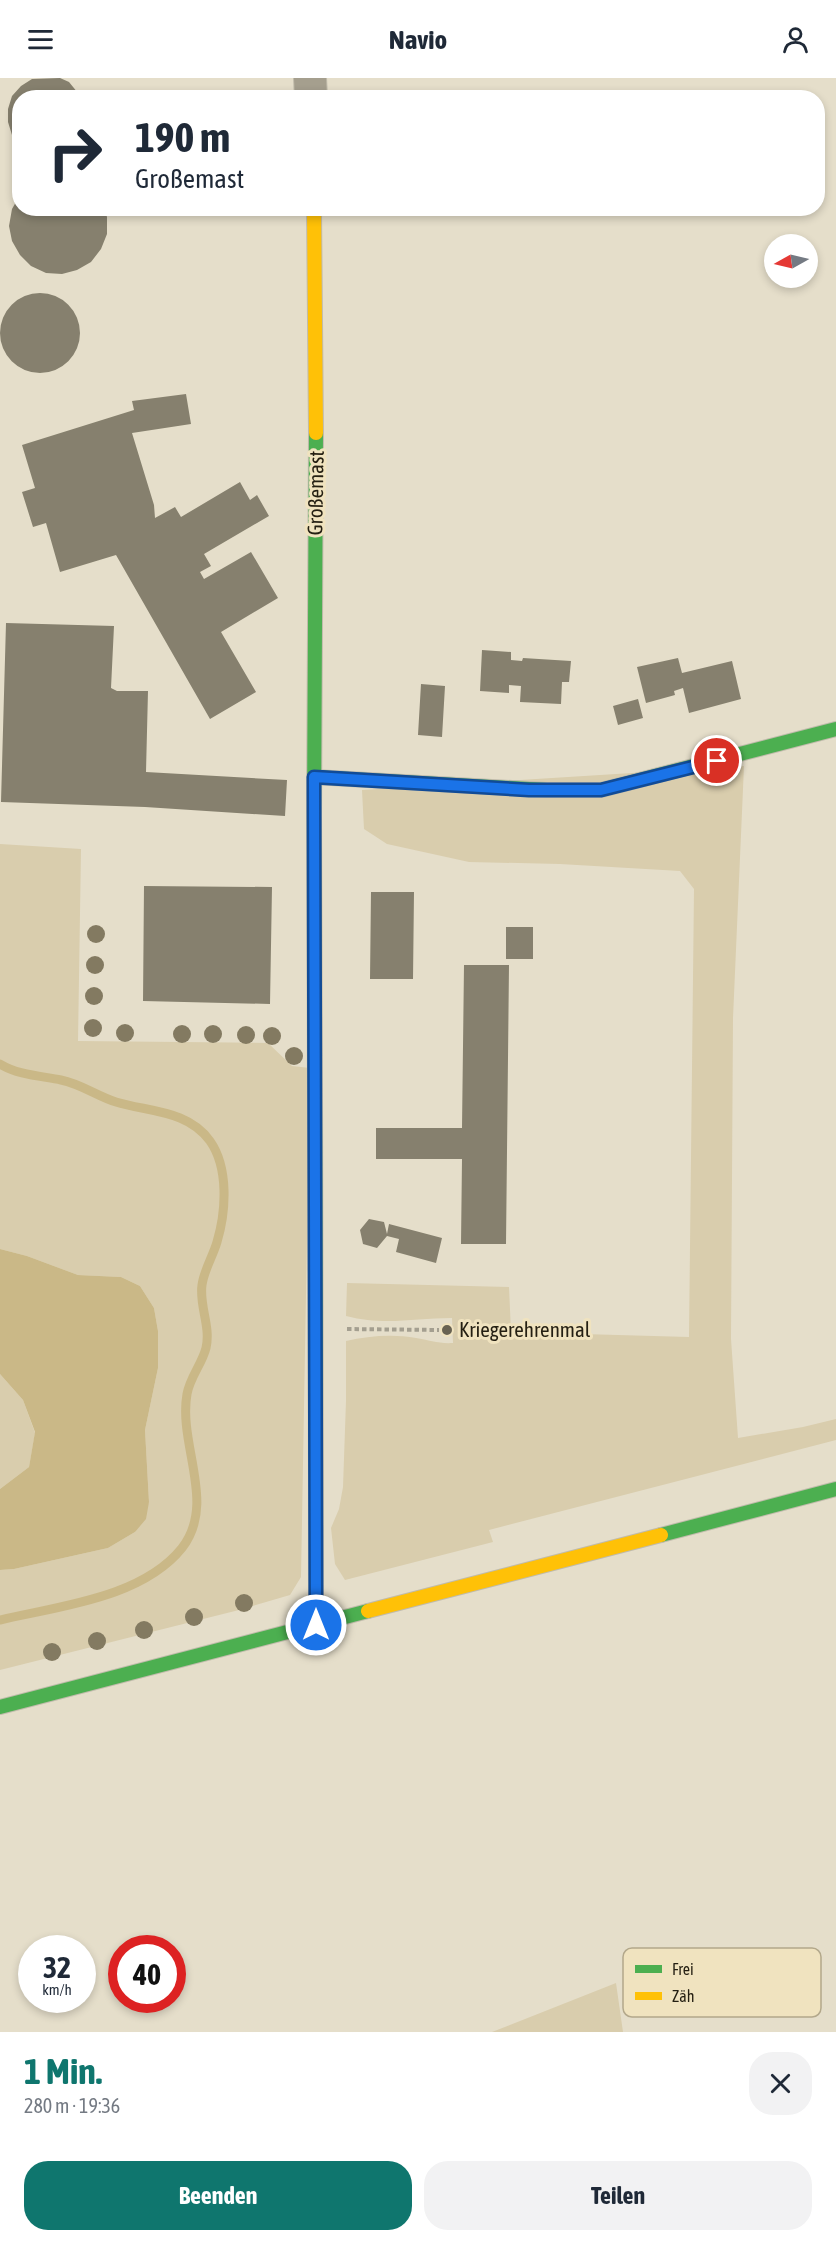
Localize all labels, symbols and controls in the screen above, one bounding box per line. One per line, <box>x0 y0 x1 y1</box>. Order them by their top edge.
icon: menu <box>24 23 57 56</box>
icon: person <box>779 23 812 56</box>
text: Navio <box>389 24 447 55</box>
text: 190 m <box>135 113 230 161</box>
icon: right <box>36 114 114 192</box>
text: Großemast <box>135 163 244 194</box>
north arrow <box>764 234 818 288</box>
map controls <box>764 234 818 288</box>
street label: Großemast <box>302 450 328 536</box>
pin <box>691 735 742 786</box>
icon: arrive <box>700 744 733 777</box>
place label: Kriegerehrenmal <box>459 1317 591 1341</box>
marker: Kriegerehrenmal <box>440 1323 454 1337</box>
position arrow <box>284 1593 348 1657</box>
speed limit sign: 40 <box>108 1935 186 2013</box>
legend <box>623 1948 821 2017</box>
text: 32 <box>43 1950 71 1984</box>
text: Frei <box>672 1960 694 1978</box>
text: km/h <box>42 1981 72 1998</box>
text: Zäh <box>672 1987 694 2005</box>
text: 1 Min. <box>24 2050 102 2092</box>
button: close <box>749 2052 812 2115</box>
text: 280 m · 19:36 <box>24 2094 120 2117</box>
button: Beenden <box>24 2161 412 2230</box>
button: Teilen <box>424 2161 812 2230</box>

